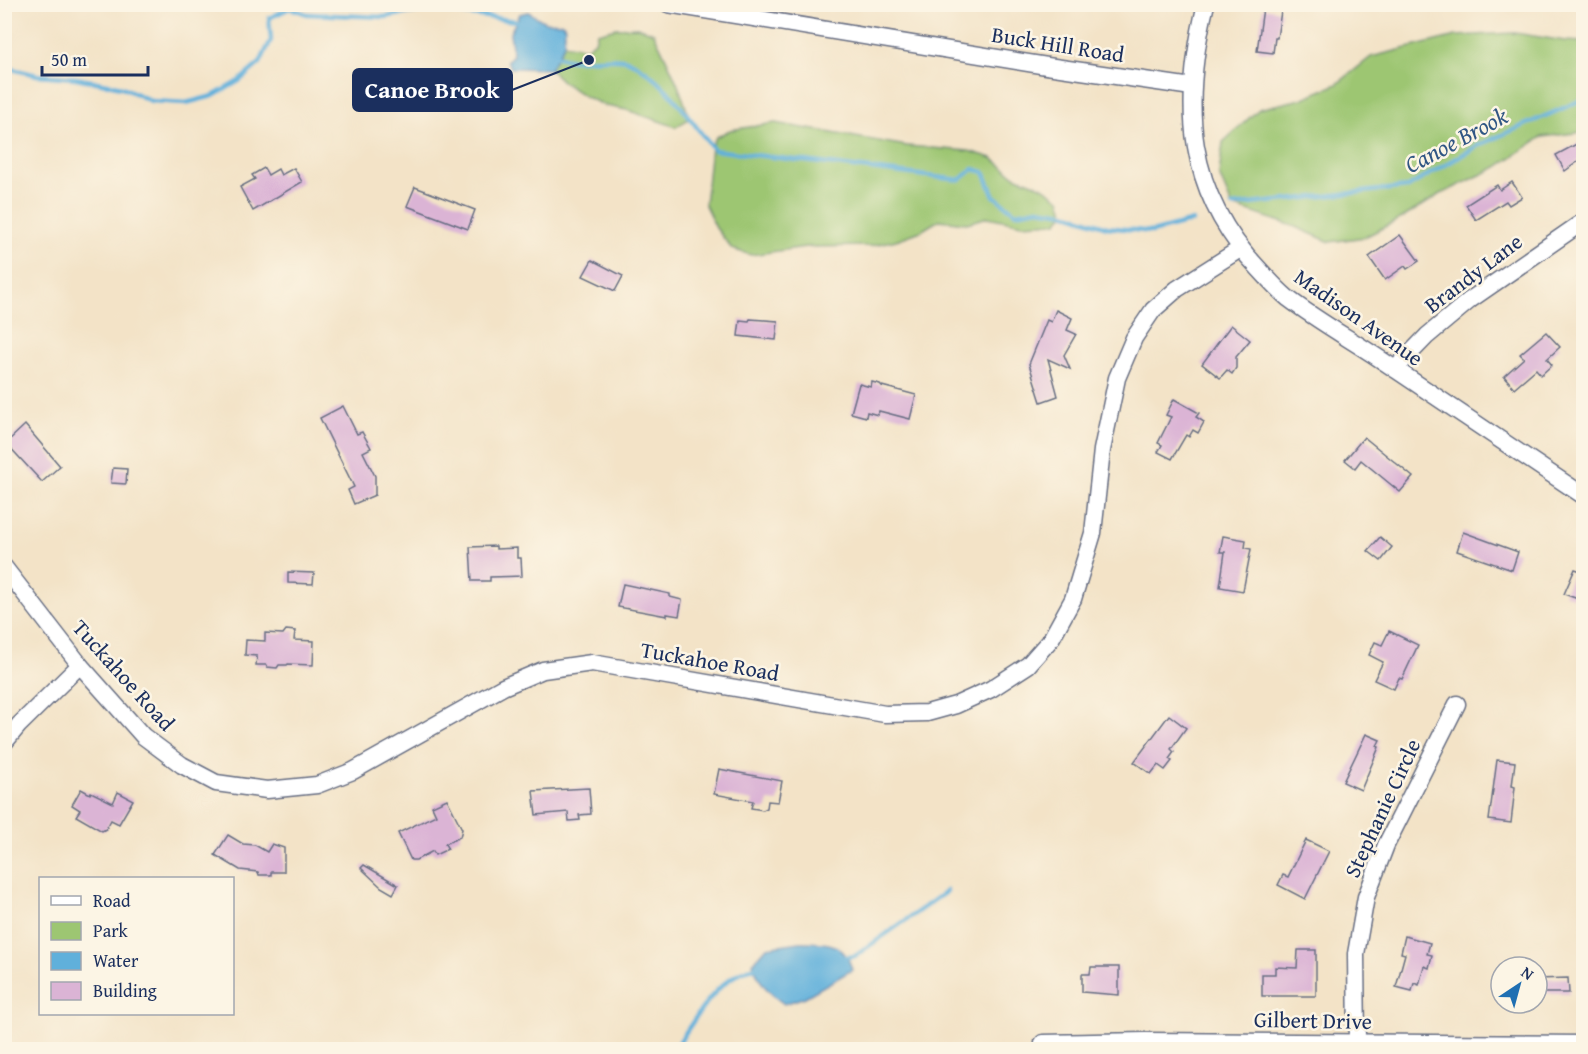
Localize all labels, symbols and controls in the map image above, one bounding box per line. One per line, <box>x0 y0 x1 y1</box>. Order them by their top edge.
street label: Buck Hill Road <box>989 18 1127 70</box>
scale bar <box>42 39 148 77</box>
text: 50 m <box>51 46 87 73</box>
callout: Canoe Brook <box>353 69 512 111</box>
text: Canoe Brook <box>365 72 500 107</box>
water label: Canoe Brook <box>1398 98 1514 182</box>
street label: Brandy Lane <box>1417 225 1529 321</box>
street label: Madison Avenue <box>1288 261 1430 373</box>
street label: Tuckahoe Road <box>65 612 183 738</box>
street label: Tuckahoe Road <box>638 633 782 689</box>
street label: Stephanie Circle <box>1336 733 1428 883</box>
legend <box>39 877 234 1015</box>
text: Road <box>93 887 131 914</box>
text: Park <box>93 917 129 944</box>
text: Water <box>93 947 139 974</box>
north arrow <box>1489 955 1549 1015</box>
text: N <box>1516 960 1539 986</box>
text: Building <box>93 977 157 1004</box>
street label: Gilbert Drive <box>1254 1003 1372 1037</box>

